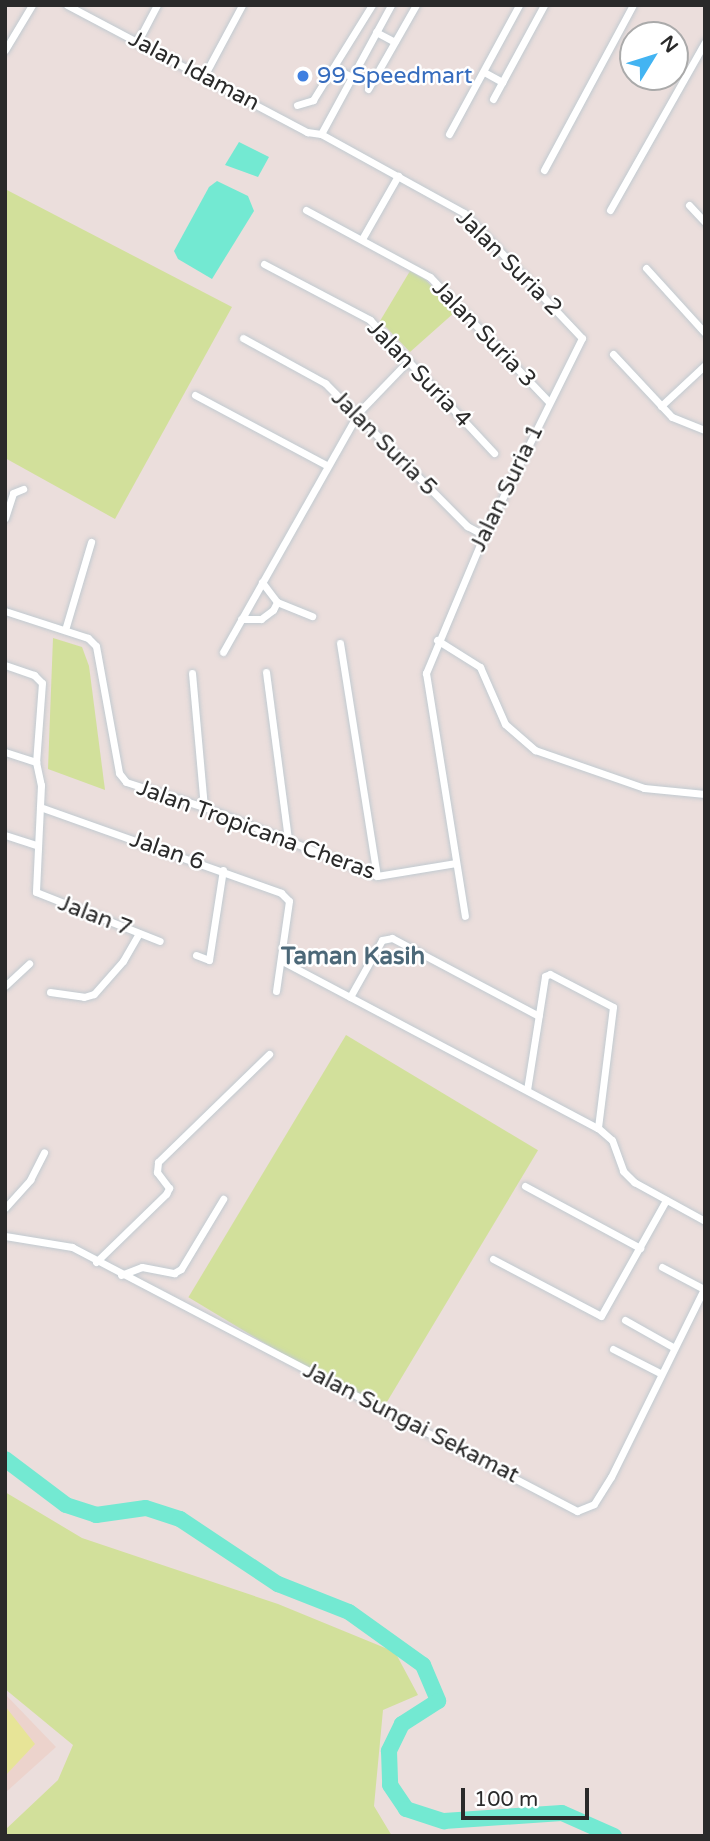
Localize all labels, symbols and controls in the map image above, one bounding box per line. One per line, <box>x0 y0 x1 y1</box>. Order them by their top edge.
north arrow <box>619 21 689 91</box>
street label: Jalan Idaman <box>124 25 264 117</box>
text: N <box>656 32 682 57</box>
place label: 99 Speedmart <box>317 62 473 90</box>
marker: 99 Speedmart <box>295 68 311 84</box>
street label: Jalan Suria 2 <box>450 204 568 322</box>
street label: Jalan Suria 3 <box>426 275 542 393</box>
street label: Jalan Suria 4 <box>361 315 477 433</box>
street label: Jalan Suria 5 <box>325 384 443 502</box>
street label: Jalan Suria 1 <box>464 420 550 556</box>
street label: Jalan Tropicana Cheras <box>133 774 379 886</box>
street label: Jalan 6 <box>126 825 208 877</box>
street label: Jalan 7 <box>54 889 136 943</box>
district label: Taman Kasih <box>281 943 425 971</box>
street label: Jalan Sungai Sekamat <box>299 1357 523 1489</box>
scale bar <box>465 1774 593 1818</box>
text: 100 m <box>474 1787 538 1812</box>

